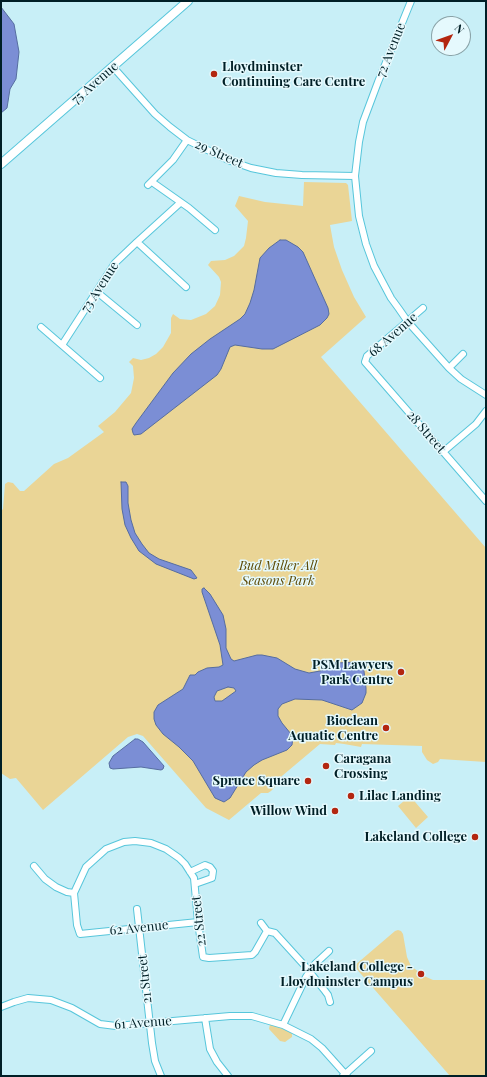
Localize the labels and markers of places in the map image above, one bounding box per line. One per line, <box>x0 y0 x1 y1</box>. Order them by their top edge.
place label: Lloydminster Continuing Care Centre <box>222 59 365 90</box>
marker: Lloydminster Continuing Care Centre <box>209 69 219 79</box>
place label: PSM Lawyers Park Centre <box>312 657 393 688</box>
marker: PSM Lawyers Park Centre <box>396 667 406 677</box>
place label: Bioclean Aquatic Centre <box>288 713 378 744</box>
marker: Bioclean Aquatic Centre <box>381 723 391 733</box>
place label: Caragana Crossing <box>334 751 391 782</box>
marker: Caragana Crossing <box>321 761 331 771</box>
place label: Spruce Square <box>212 773 300 789</box>
marker: Spruce Square <box>303 776 313 786</box>
place label: Lilac Landing <box>359 788 441 804</box>
marker: Lilac Landing <box>346 791 356 801</box>
place label: Willow Wind <box>250 803 327 819</box>
marker: Willow Wind <box>330 806 340 816</box>
place label: Lakeland College <box>364 829 467 845</box>
marker: Lakeland College <box>470 832 480 842</box>
place label: Lakeland College - Lloydminster Campus <box>280 959 413 990</box>
marker: Lakeland College - Lloydminster Campus <box>416 969 426 979</box>

